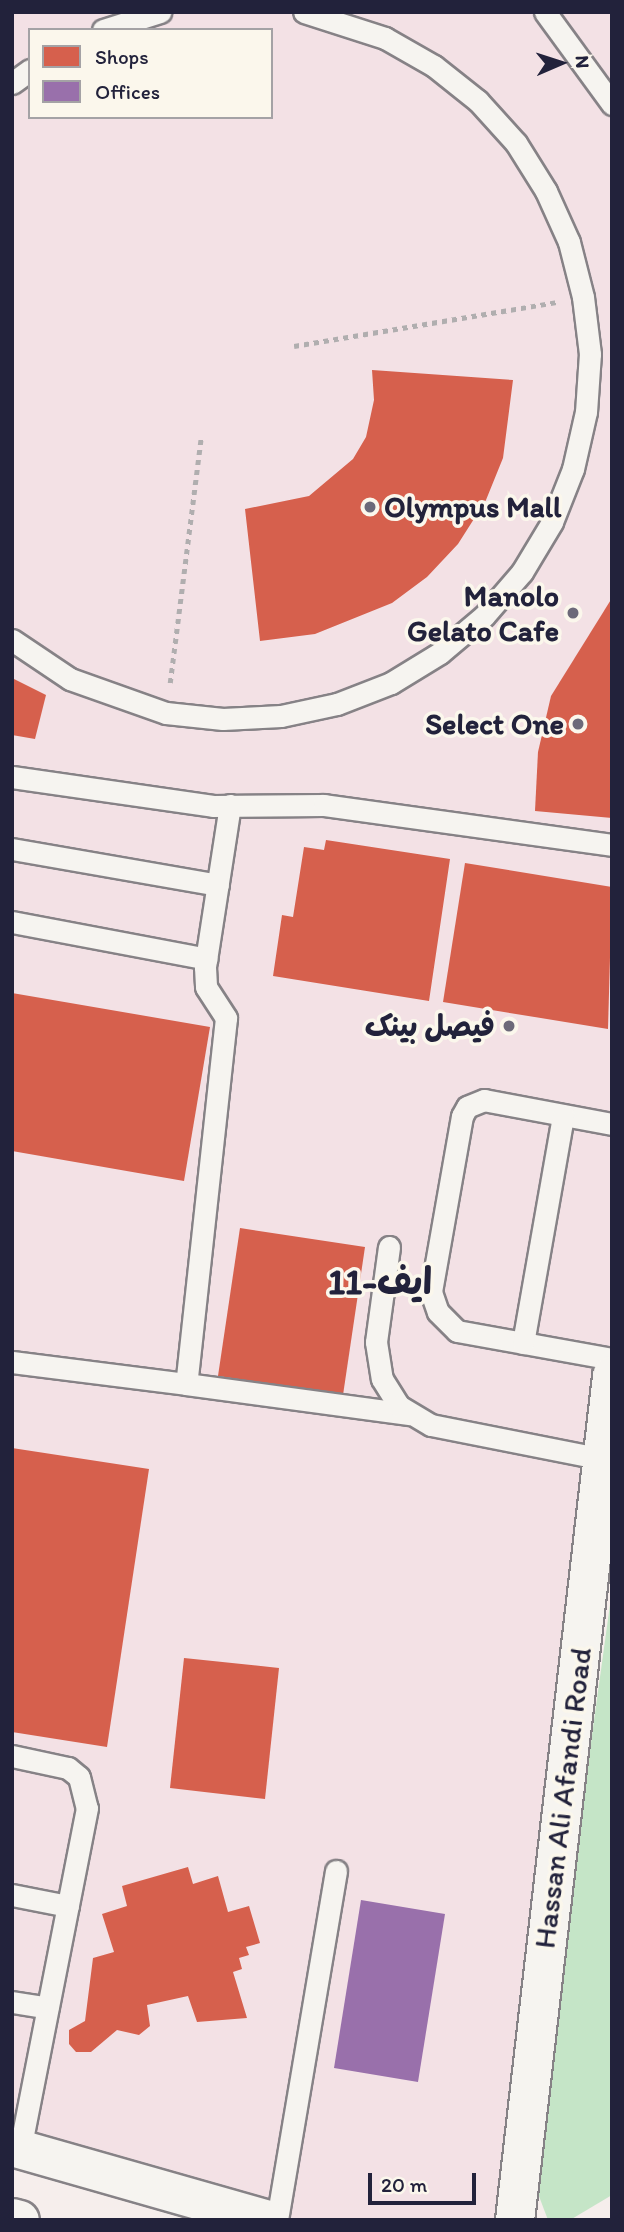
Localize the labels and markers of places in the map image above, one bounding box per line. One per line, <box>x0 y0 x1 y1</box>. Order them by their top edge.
place label: Olympus Mall <box>384 489 562 525</box>
marker: Olympus Mall <box>362 499 378 515</box>
place label: Manolo Gelato Cafe <box>407 578 559 648</box>
marker: Manolo Gelato Cafe <box>565 605 581 621</box>
place label: Select One <box>425 706 564 742</box>
marker: Select One <box>570 716 586 732</box>
place label: فیصل بینک <box>365 1008 495 1044</box>
marker: فیصل بینک <box>501 1018 517 1034</box>

